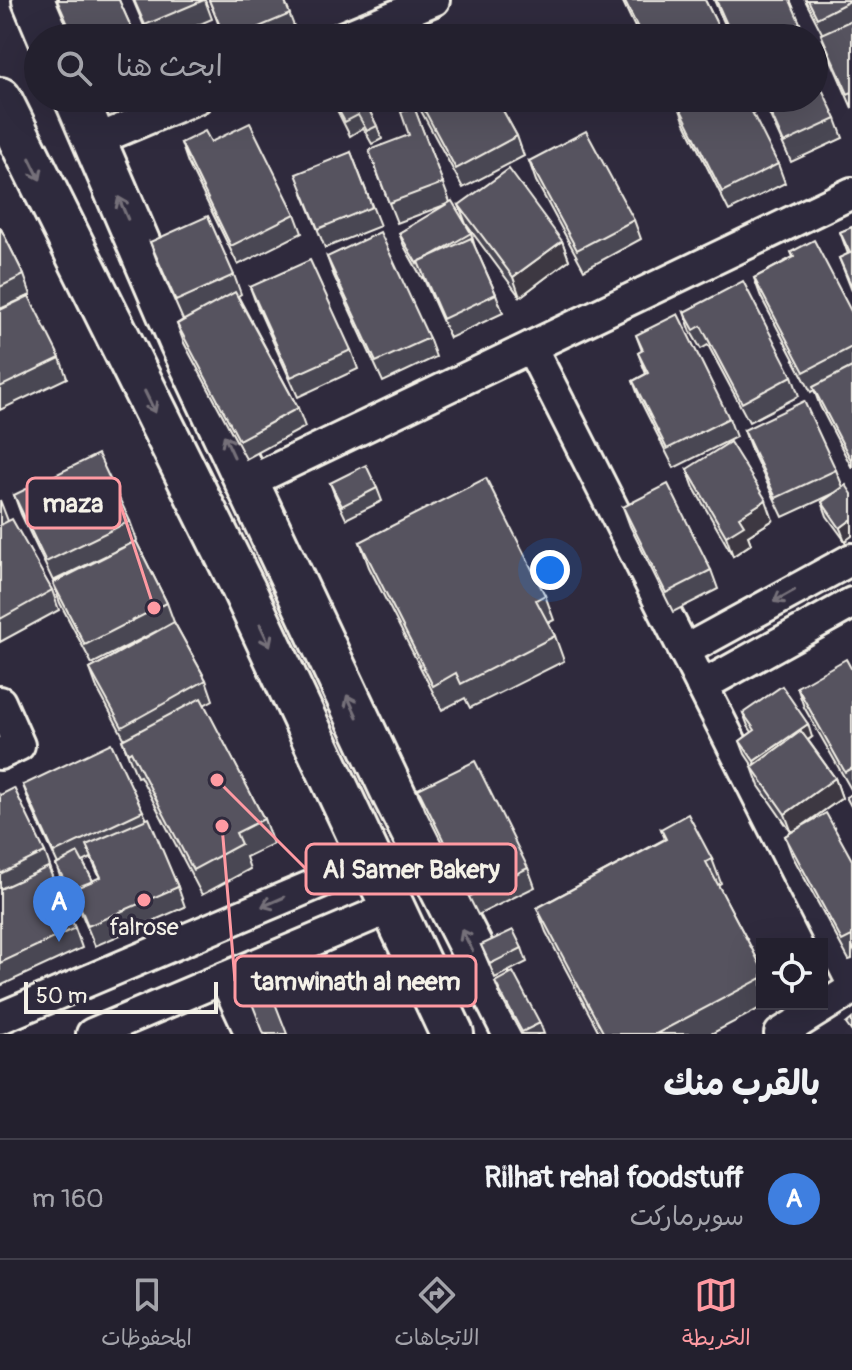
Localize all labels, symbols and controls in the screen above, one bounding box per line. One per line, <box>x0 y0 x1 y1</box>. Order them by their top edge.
search box <box>24 24 828 112</box>
icon: search <box>52 46 96 90</box>
text: ابحث هنا <box>116 48 223 85</box>
one-way arrow <box>27 157 43 181</box>
one-way arrow <box>115 196 130 221</box>
one-way arrow <box>143 389 159 413</box>
one-way arrow <box>221 434 236 458</box>
callout: maza <box>27 478 120 528</box>
text: maza <box>43 488 103 520</box>
your location <box>530 550 570 590</box>
one-way arrow <box>772 589 796 605</box>
one-way arrow <box>258 623 273 647</box>
one-way arrow <box>344 695 359 719</box>
callout: Al Samer Bakery <box>306 844 516 894</box>
text: Al Samer Bakery <box>322 854 501 886</box>
pin: A <box>33 876 85 942</box>
marker: falrose <box>135 891 153 909</box>
one-way arrow <box>261 896 286 911</box>
place label: falrose <box>109 913 179 942</box>
one-way arrow <box>458 928 474 952</box>
map controls <box>756 938 828 1010</box>
button: locate <box>756 938 828 1010</box>
callout: tamwinath al neem <box>235 956 476 1006</box>
text: tamwinath al neem <box>249 966 461 998</box>
scale bar <box>24 978 218 1014</box>
text: 50 m <box>36 982 87 1010</box>
text: بالقرب منك <box>664 1063 820 1106</box>
text: Rilhat rehal foodstuff <box>484 1159 744 1196</box>
text: 160 m <box>32 1183 104 1215</box>
text: A <box>786 1183 802 1215</box>
text: سوبرماركت <box>630 1201 744 1233</box>
tab: المحفوظات <box>101 1273 192 1357</box>
tab: الاتجاهات <box>395 1273 479 1357</box>
tab: الخريطة <box>682 1273 751 1357</box>

